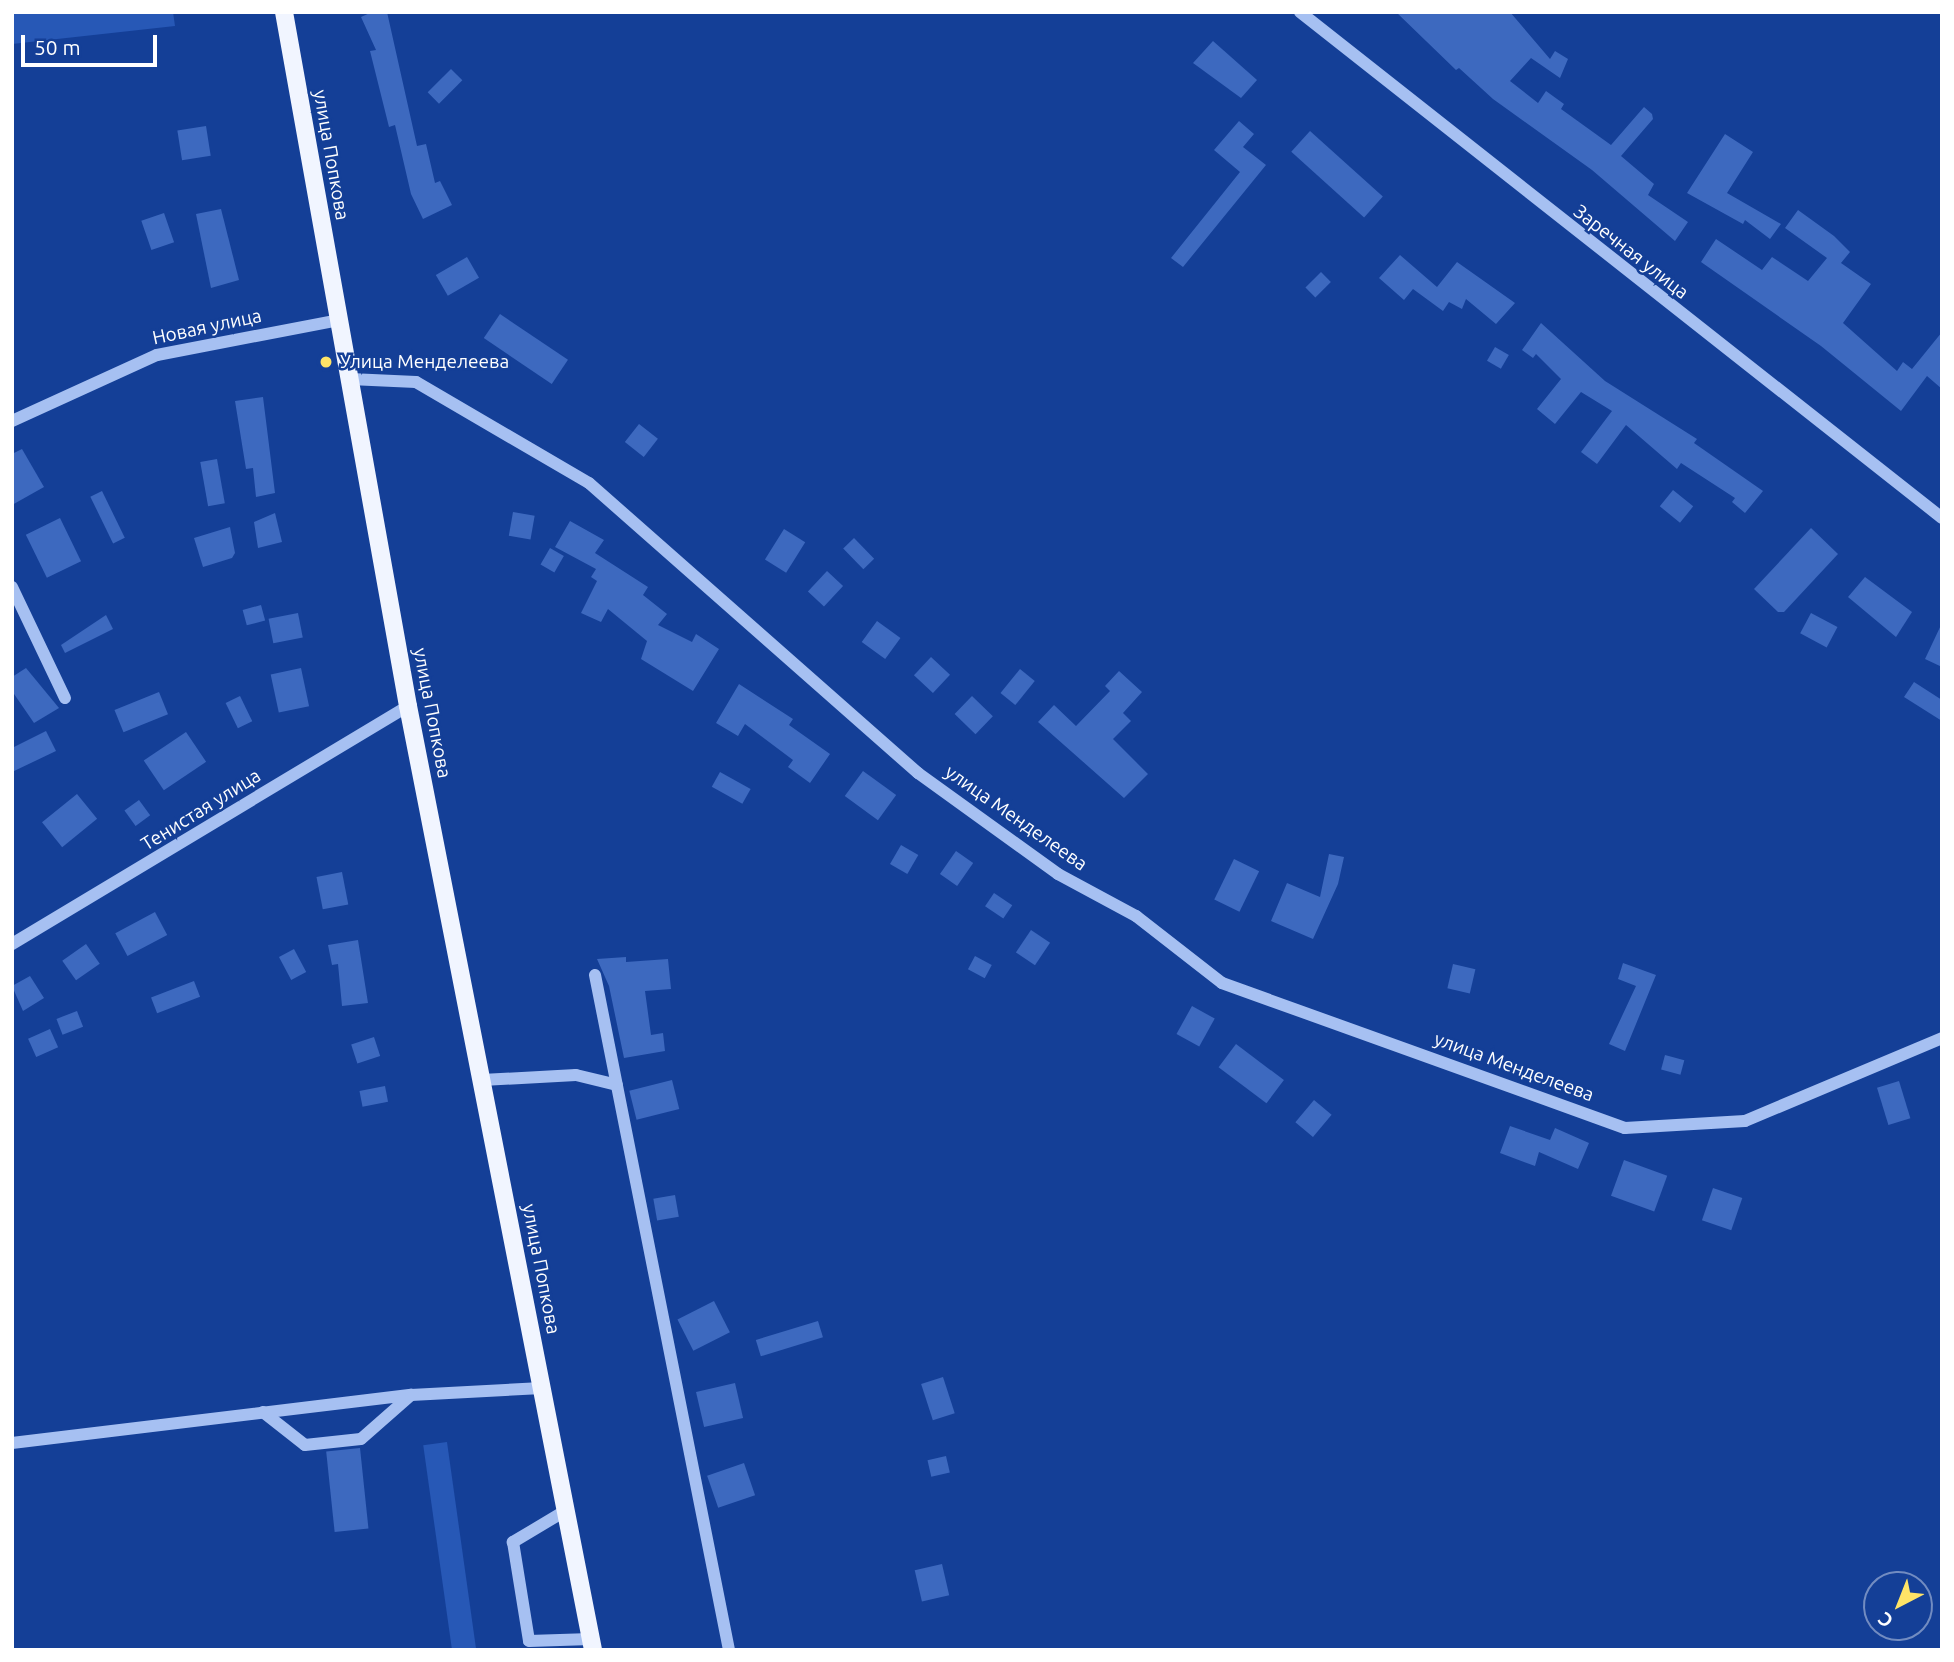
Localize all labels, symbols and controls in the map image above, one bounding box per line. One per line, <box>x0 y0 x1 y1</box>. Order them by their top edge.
scale bar <box>24 21 161 65</box>
text: 50 m <box>34 35 81 59</box>
street label: улица Попкова <box>308 88 354 222</box>
street label: Заречная улица <box>1569 200 1693 304</box>
street label: Новая улица <box>150 304 264 350</box>
place label: Улица Менделеева <box>340 351 509 373</box>
marker: Улица Менделеева <box>318 354 334 370</box>
street label: улица Попкова <box>408 646 456 780</box>
street label: улица Менделеева <box>940 760 1092 876</box>
street label: Тенистая улица <box>137 764 265 856</box>
street label: улица Менделеева <box>1431 1027 1597 1107</box>
street label: улица Попкова <box>517 1202 565 1336</box>
north arrow <box>1863 1571 1933 1641</box>
text: С <box>1873 1608 1897 1632</box>

